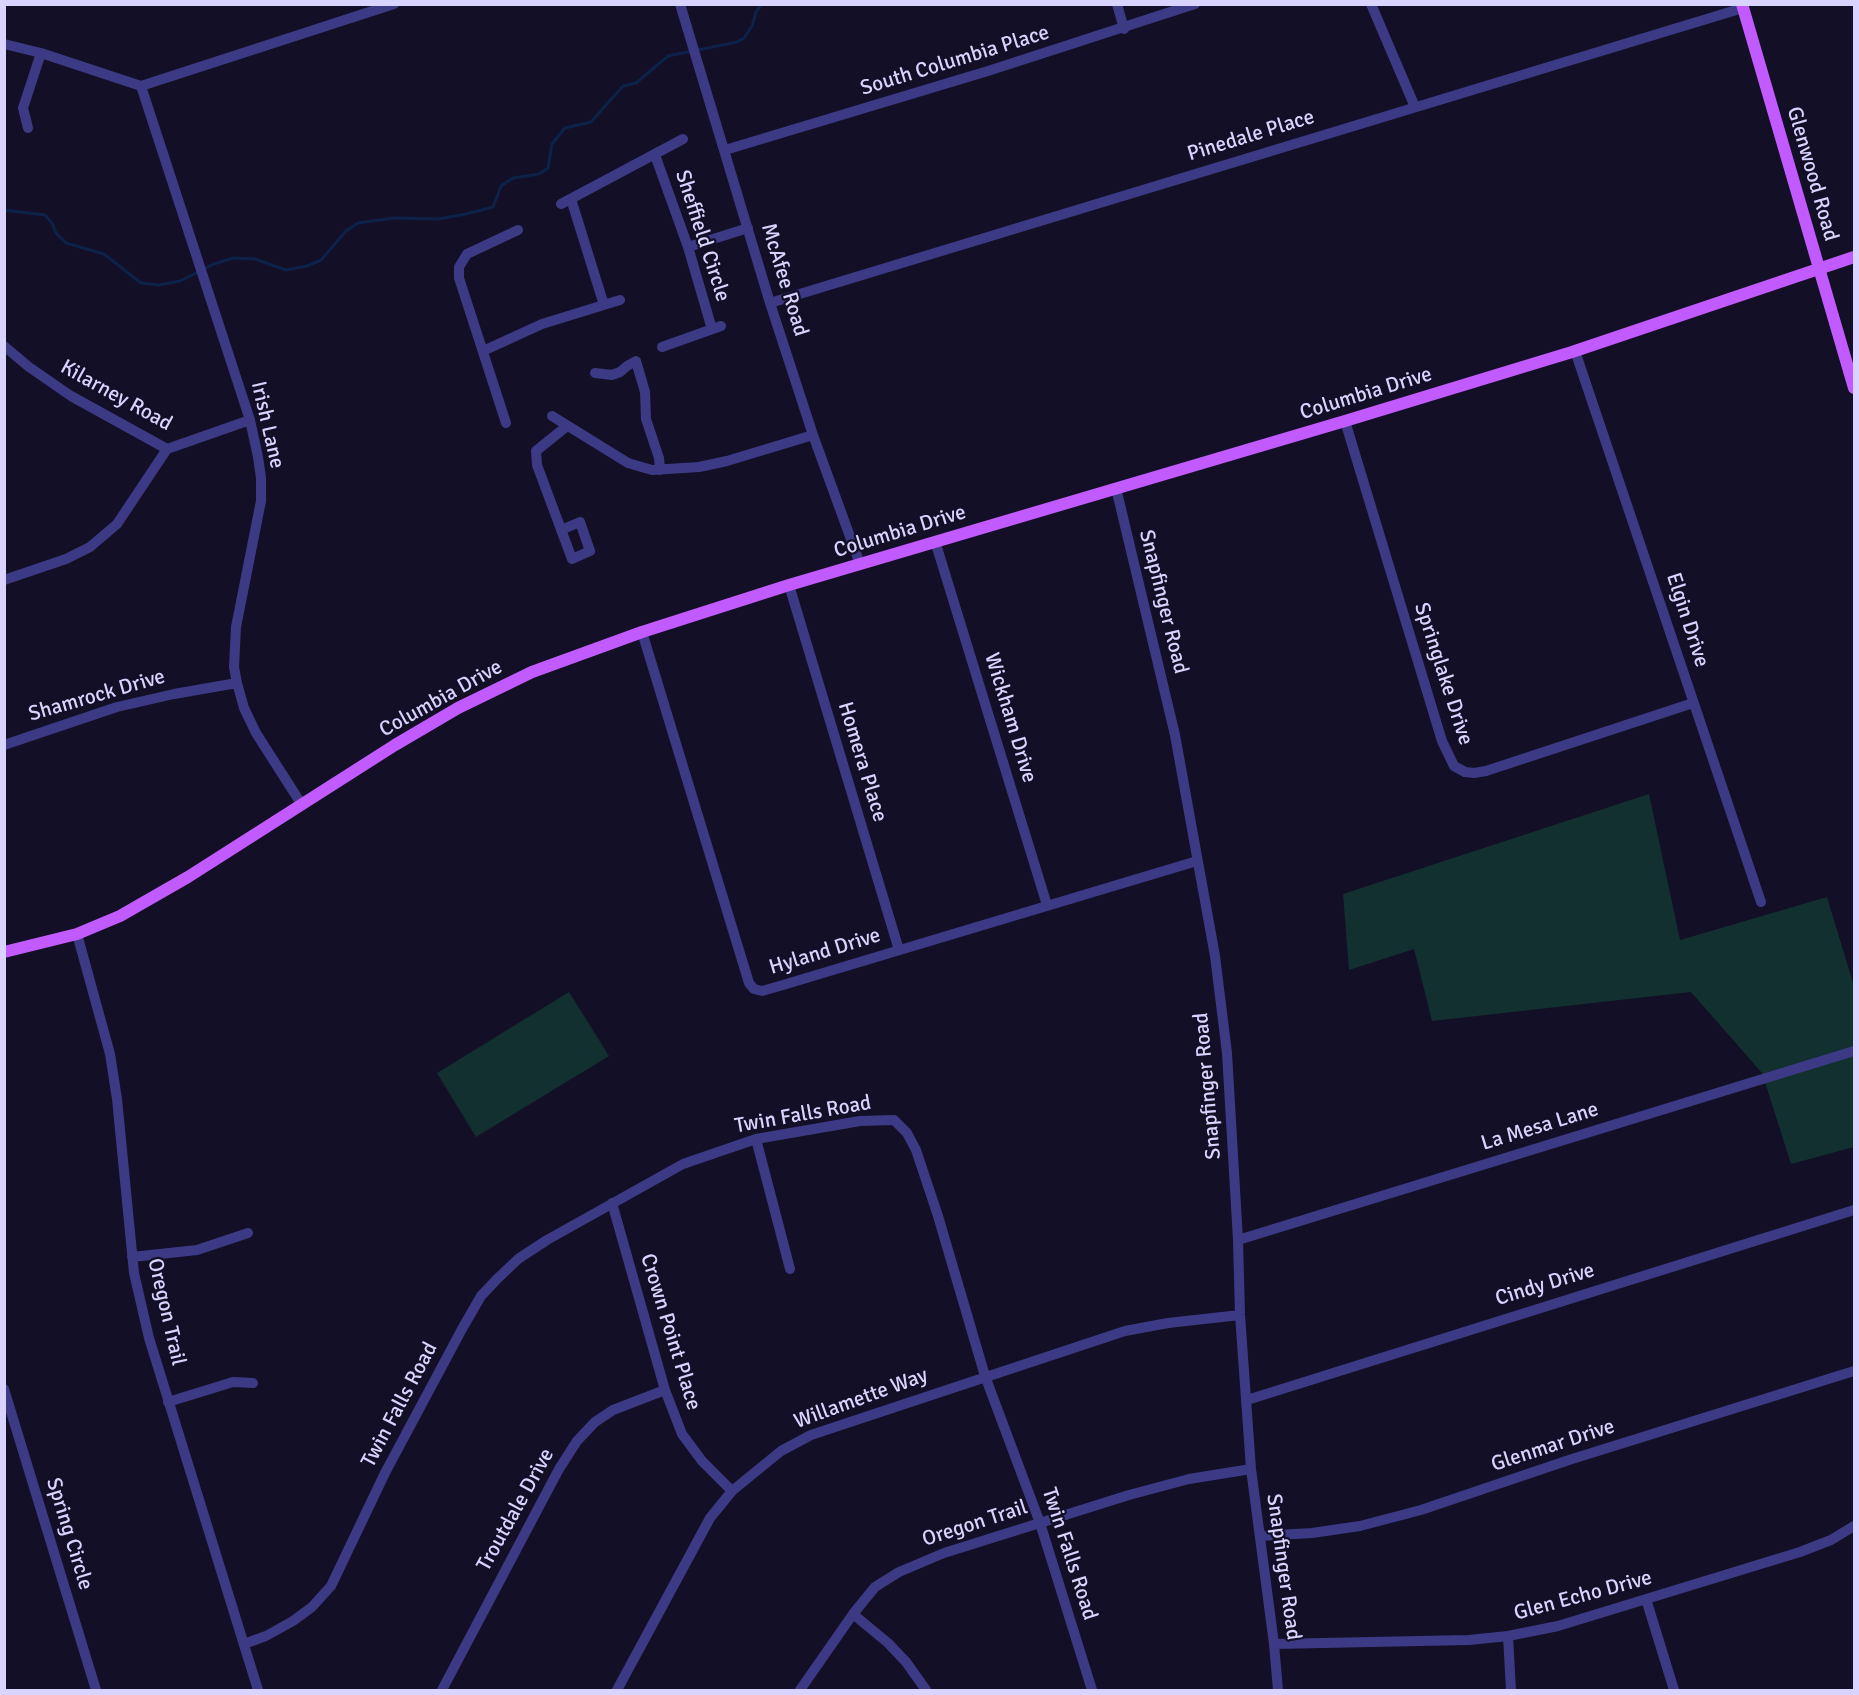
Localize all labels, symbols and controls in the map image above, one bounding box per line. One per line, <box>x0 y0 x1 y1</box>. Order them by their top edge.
street label: South Columbia Place <box>858 20 1052 102</box>
street label: Glenwood Road <box>1781 104 1843 244</box>
street label: Pinedale Place <box>1184 105 1318 167</box>
street label: Sheffield Circle <box>669 167 735 305</box>
street label: McAfee Road <box>755 220 813 340</box>
street label: Kilarney Road <box>56 355 176 437</box>
street label: Columbia Drive <box>1297 362 1435 426</box>
street label: Irish Lane <box>245 379 289 471</box>
street label: Columbia Drive <box>831 500 969 564</box>
street label: Snapfinger Road <box>1133 527 1193 677</box>
street label: Elgin Drive <box>1660 570 1714 670</box>
street label: Springlake Drive <box>1408 600 1478 748</box>
street label: Wickham Drive <box>978 650 1042 786</box>
street label: Columbia Drive <box>375 655 507 743</box>
street label: Shamrock Drive <box>26 664 168 728</box>
street label: Homera Place <box>832 699 892 825</box>
street label: Hyland Drive <box>766 923 884 981</box>
street label: Snapfinger Road <box>1189 1011 1227 1161</box>
street label: Twin Falls Road <box>733 1091 873 1139</box>
street label: La Mesa Lane <box>1478 1097 1602 1157</box>
street label: Crown Point Place <box>634 1251 706 1413</box>
street label: Oregon Trail <box>141 1256 191 1368</box>
street label: Cindy Drive <box>1492 1258 1598 1312</box>
street label: Twin Falls Road <box>357 1338 443 1472</box>
street label: Willamette Way <box>791 1363 931 1435</box>
street label: Glenmar Drive <box>1488 1414 1618 1478</box>
street label: Troutdale Drive <box>472 1444 560 1576</box>
street label: Spring Circle <box>40 1475 98 1593</box>
street label: Twin Falls Road <box>1036 1485 1102 1623</box>
street label: Snapfinger Road <box>1260 1492 1306 1642</box>
street label: Oregon Trail <box>919 1495 1031 1553</box>
street label: Glen Echo Drive <box>1511 1566 1655 1626</box>

